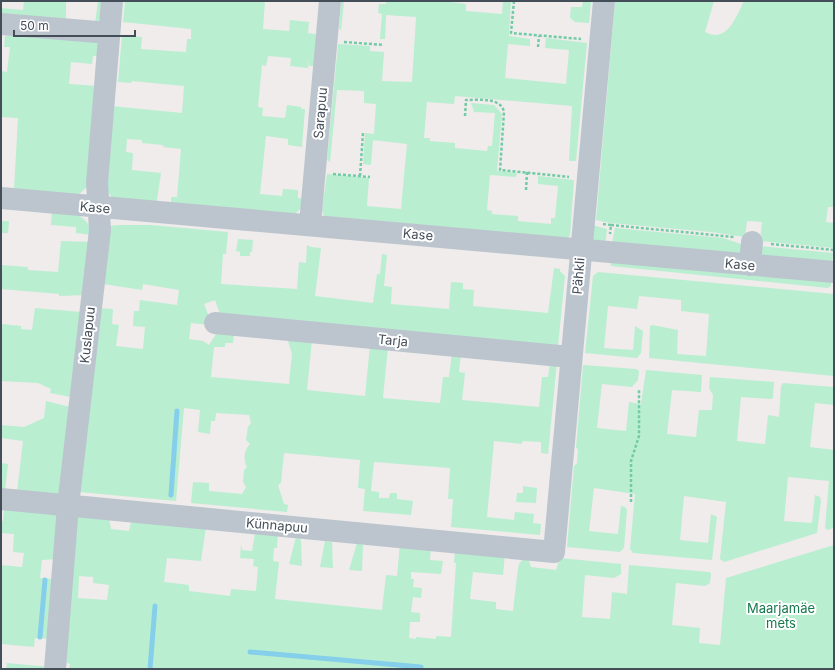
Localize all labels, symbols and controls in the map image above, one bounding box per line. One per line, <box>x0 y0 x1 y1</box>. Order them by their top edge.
scale bar <box>14 12 135 38</box>
text: 50 m <box>20 18 49 33</box>
street label: Sarapuu <box>310 87 330 139</box>
street label: Kase <box>79 198 111 216</box>
street label: Kase <box>402 225 434 243</box>
street label: Kase <box>724 255 756 273</box>
street label: Pähkli <box>568 257 588 295</box>
street label: Kuslapuu <box>76 306 98 364</box>
street label: Tarja <box>377 330 409 350</box>
street label: Künnapuu <box>245 514 309 536</box>
park label: Maarjamäe mets <box>747 600 815 631</box>

